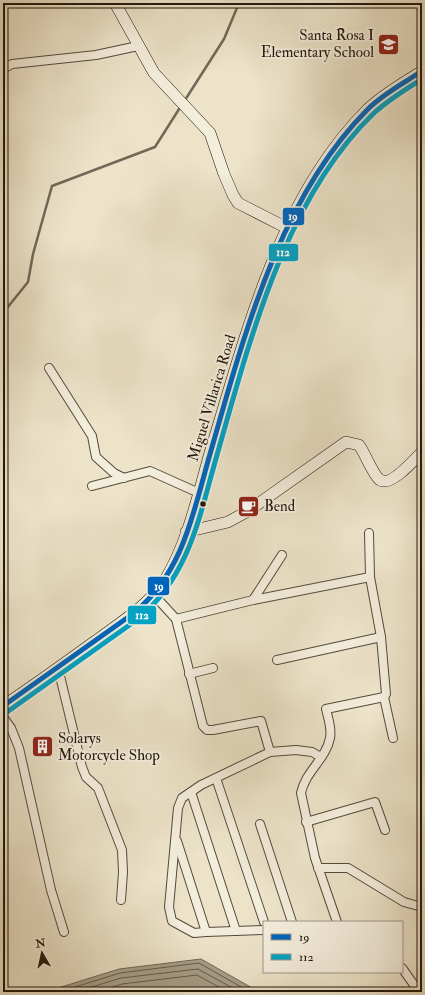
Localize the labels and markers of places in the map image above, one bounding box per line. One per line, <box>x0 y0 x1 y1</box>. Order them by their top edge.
place label: Santa Rosa I Elementary School <box>261 26 374 62</box>
school or university icon: Santa Rosa I Elementary School <box>376 31 402 57</box>
cafe icon: Bend <box>236 493 262 519</box>
place label: Bend <box>264 497 296 516</box>
unlabelled marker <box>198 499 208 509</box>
place label: Solarys Motorcycle Shop <box>58 729 160 766</box>
building icon: Solarys Motorcycle Shop <box>30 734 56 760</box>

